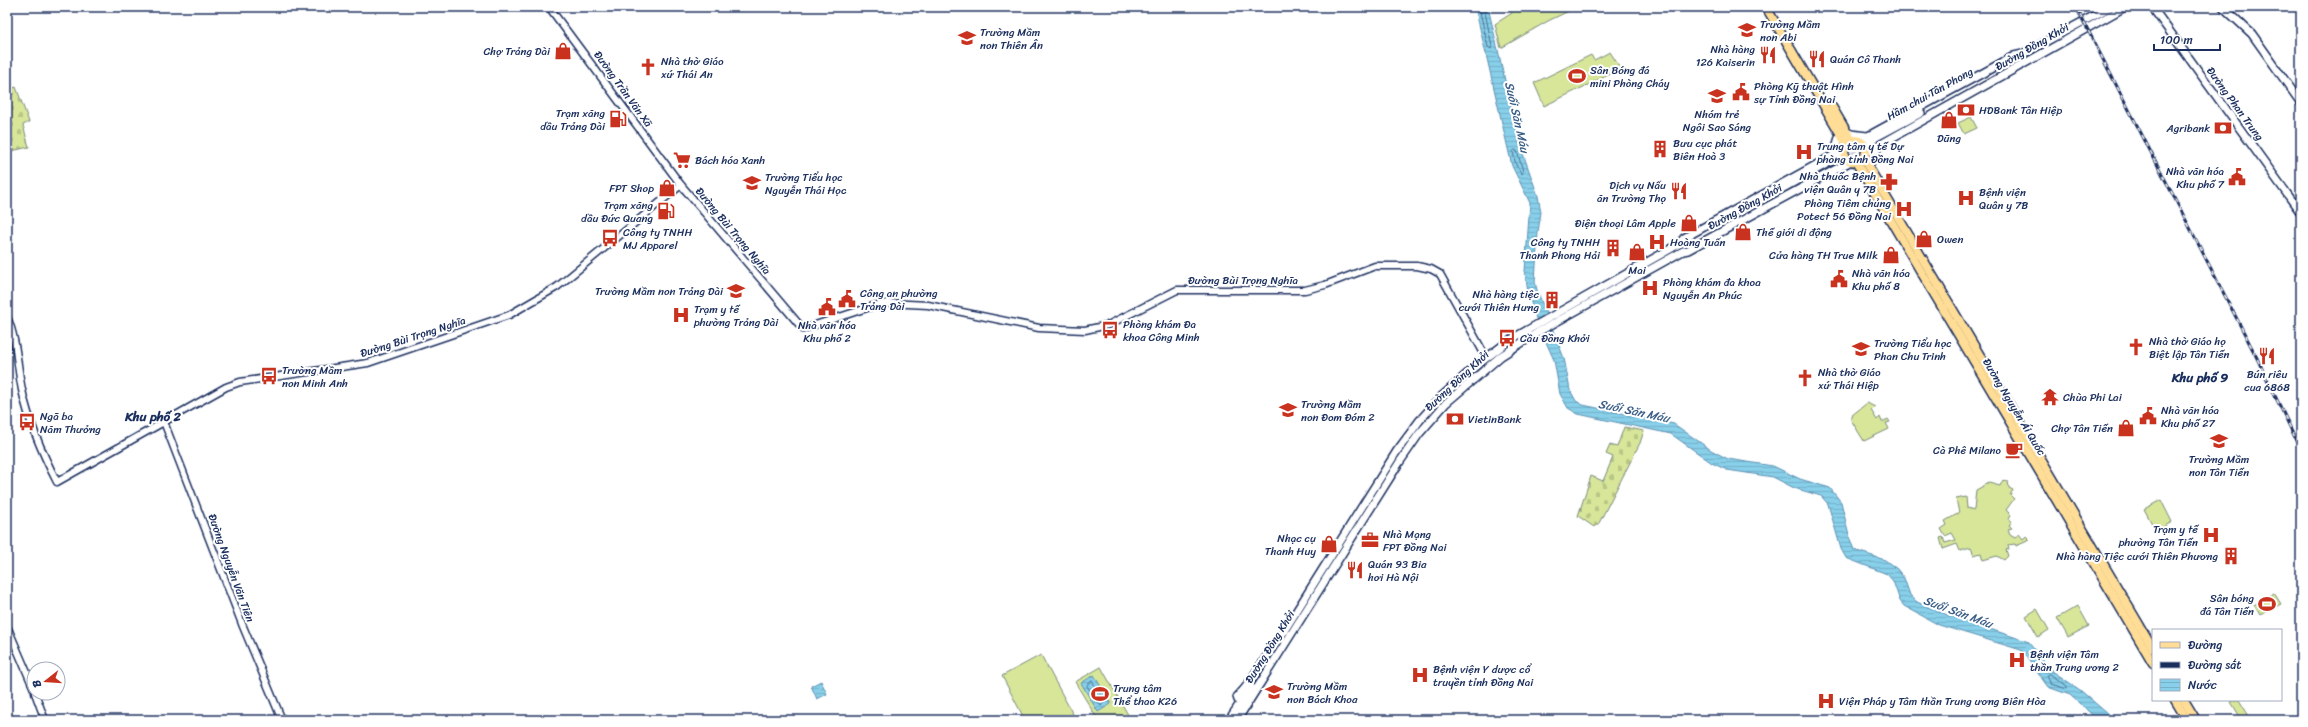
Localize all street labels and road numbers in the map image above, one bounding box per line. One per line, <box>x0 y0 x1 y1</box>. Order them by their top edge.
street label: Đường Đồng Khởi <box>1991 18 2073 76</box>
street label: Đường Trần Văn Xã <box>589 47 658 132</box>
street label: Hầm chui Tân Phong <box>1883 62 1977 126</box>
street label: Đường Phan Trung <box>2202 63 2269 145</box>
street label: Đường Đồng Khởi <box>1704 178 1787 235</box>
street label: Đường Bùi Trọng Nghĩa <box>690 183 776 280</box>
street label: Đường Bùi Trọng Nghĩa <box>1188 271 1298 290</box>
street label: Đường Bùi Trọng Nghĩa <box>358 311 469 363</box>
street label: Đường Đồng Khởi <box>1420 345 1494 416</box>
street label: Đường Nguyễn Ái Quốc <box>1977 355 2051 460</box>
street label: Đường Nguyễn Văn Tiên <box>203 511 259 625</box>
street label: Đường Đồng Khởi <box>1240 606 1300 687</box>

